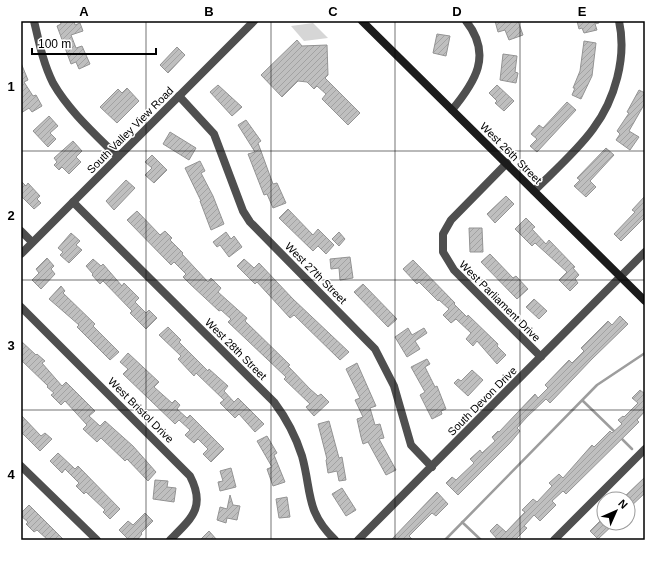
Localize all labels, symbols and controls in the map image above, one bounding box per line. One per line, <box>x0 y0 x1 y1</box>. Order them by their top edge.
text: A <box>79 4 89 19</box>
text: B <box>204 4 214 19</box>
text: C <box>328 4 338 19</box>
text: D <box>452 4 462 19</box>
text: E <box>578 4 587 19</box>
scale bar <box>32 30 156 56</box>
text: 100 m <box>38 37 71 51</box>
text: 1 <box>7 79 15 94</box>
street label: South Valley View Road <box>84 84 176 176</box>
street label: West 26th Street <box>478 120 544 186</box>
text: 2 <box>7 208 15 223</box>
street label: West 27th Street <box>283 240 349 306</box>
street label: West Parliament Drive <box>457 258 543 344</box>
street label: West 28th Street <box>203 316 269 382</box>
text: 3 <box>7 338 15 353</box>
street label: South Devon Drive <box>445 364 519 438</box>
street label: West Bristol Drive <box>106 375 176 445</box>
text: 4 <box>7 467 15 482</box>
north arrow <box>596 491 636 531</box>
text: N <box>616 497 630 511</box>

